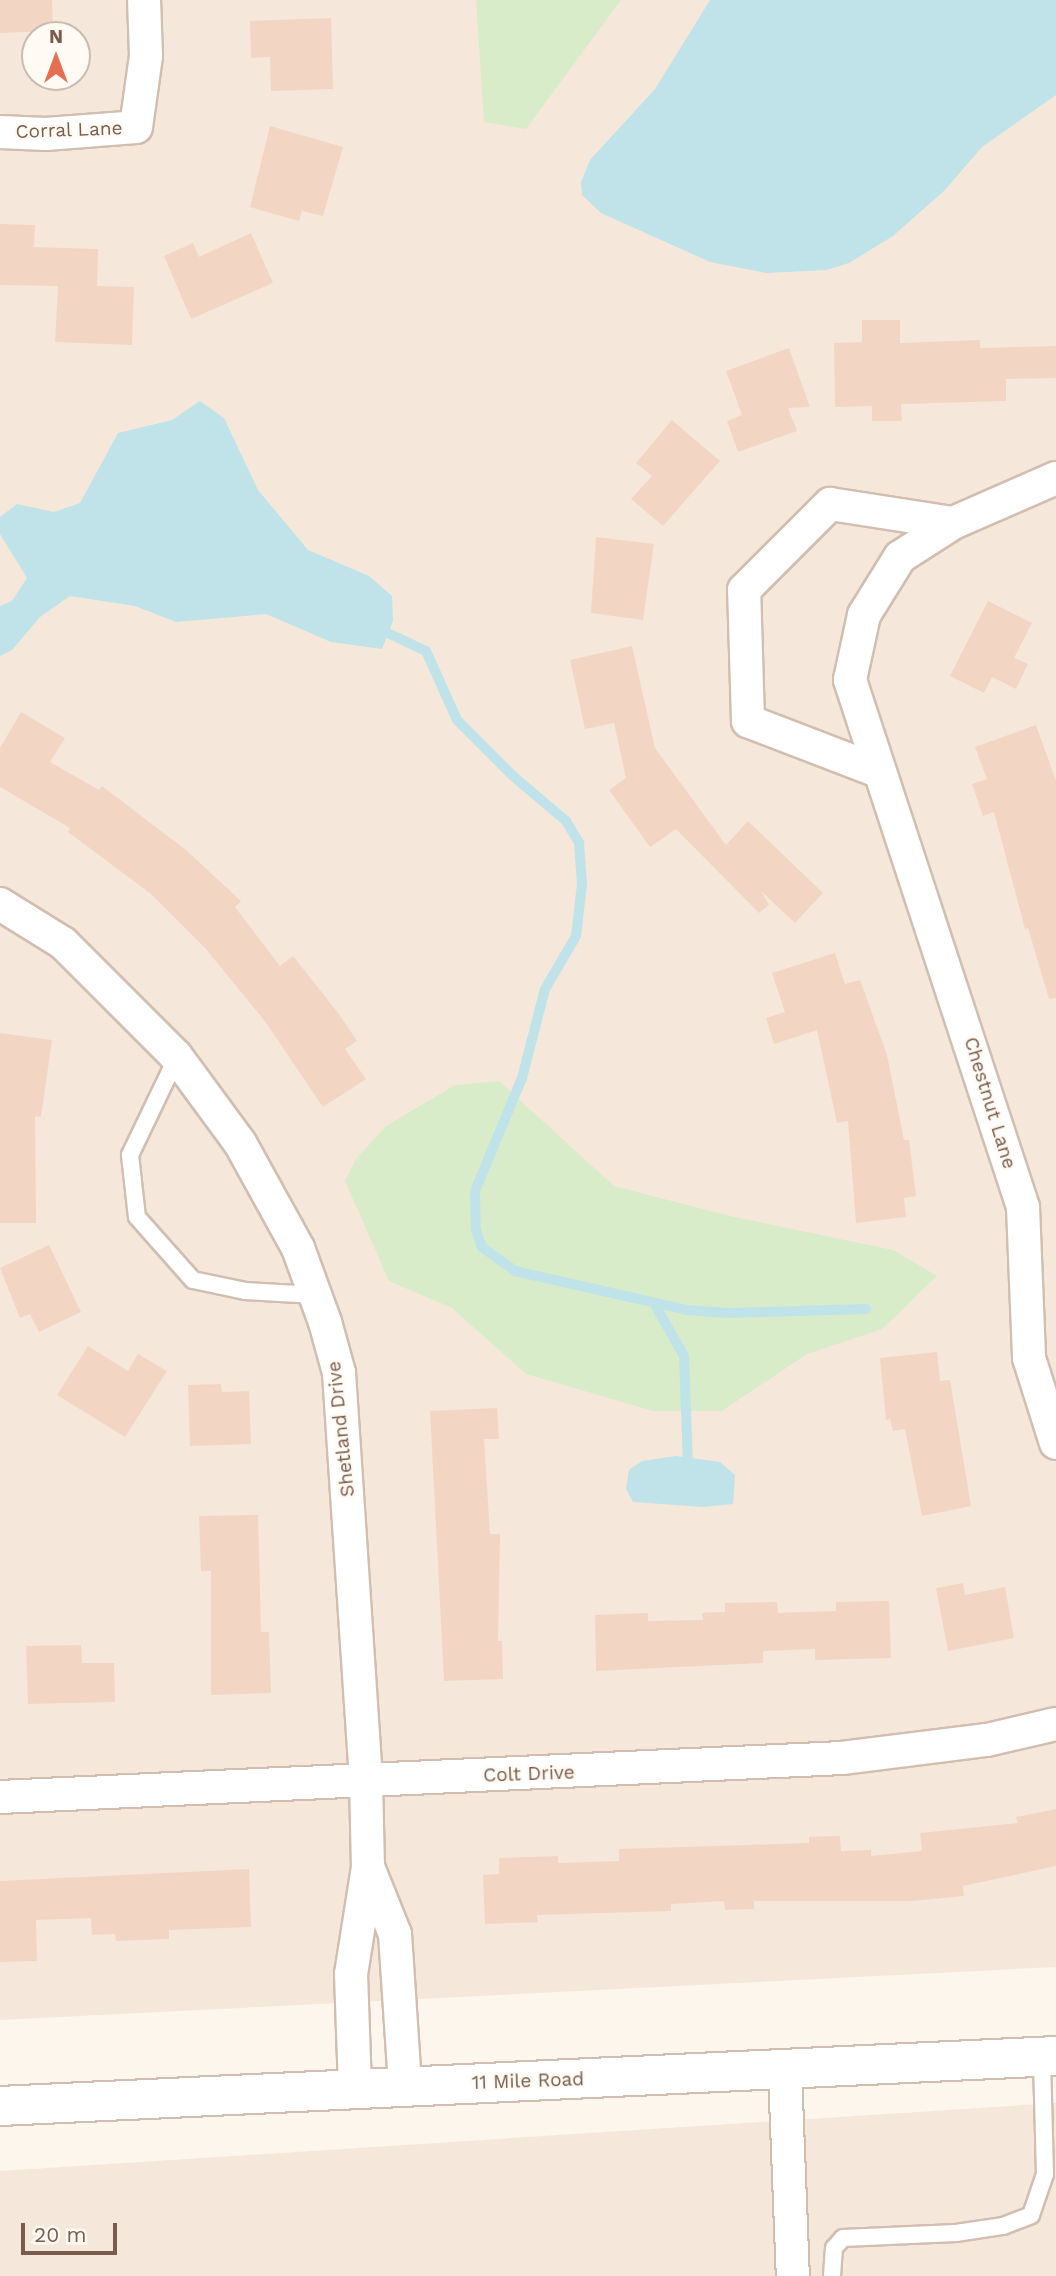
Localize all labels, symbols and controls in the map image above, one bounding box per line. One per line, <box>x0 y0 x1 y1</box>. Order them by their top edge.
north arrow <box>21 21 91 91</box>
text: N <box>49 25 63 48</box>
street label: Corral Lane <box>15 117 123 143</box>
street label: Chestnut Lane <box>959 1034 1021 1172</box>
street label: Shetland Drive <box>323 1360 359 1498</box>
street label: Colt Drive <box>483 1761 575 1787</box>
street label: 11 Mile Road <box>472 2068 584 2094</box>
scale bar <box>24 2210 121 2254</box>
text: 20 m <box>34 2222 86 2247</box>

